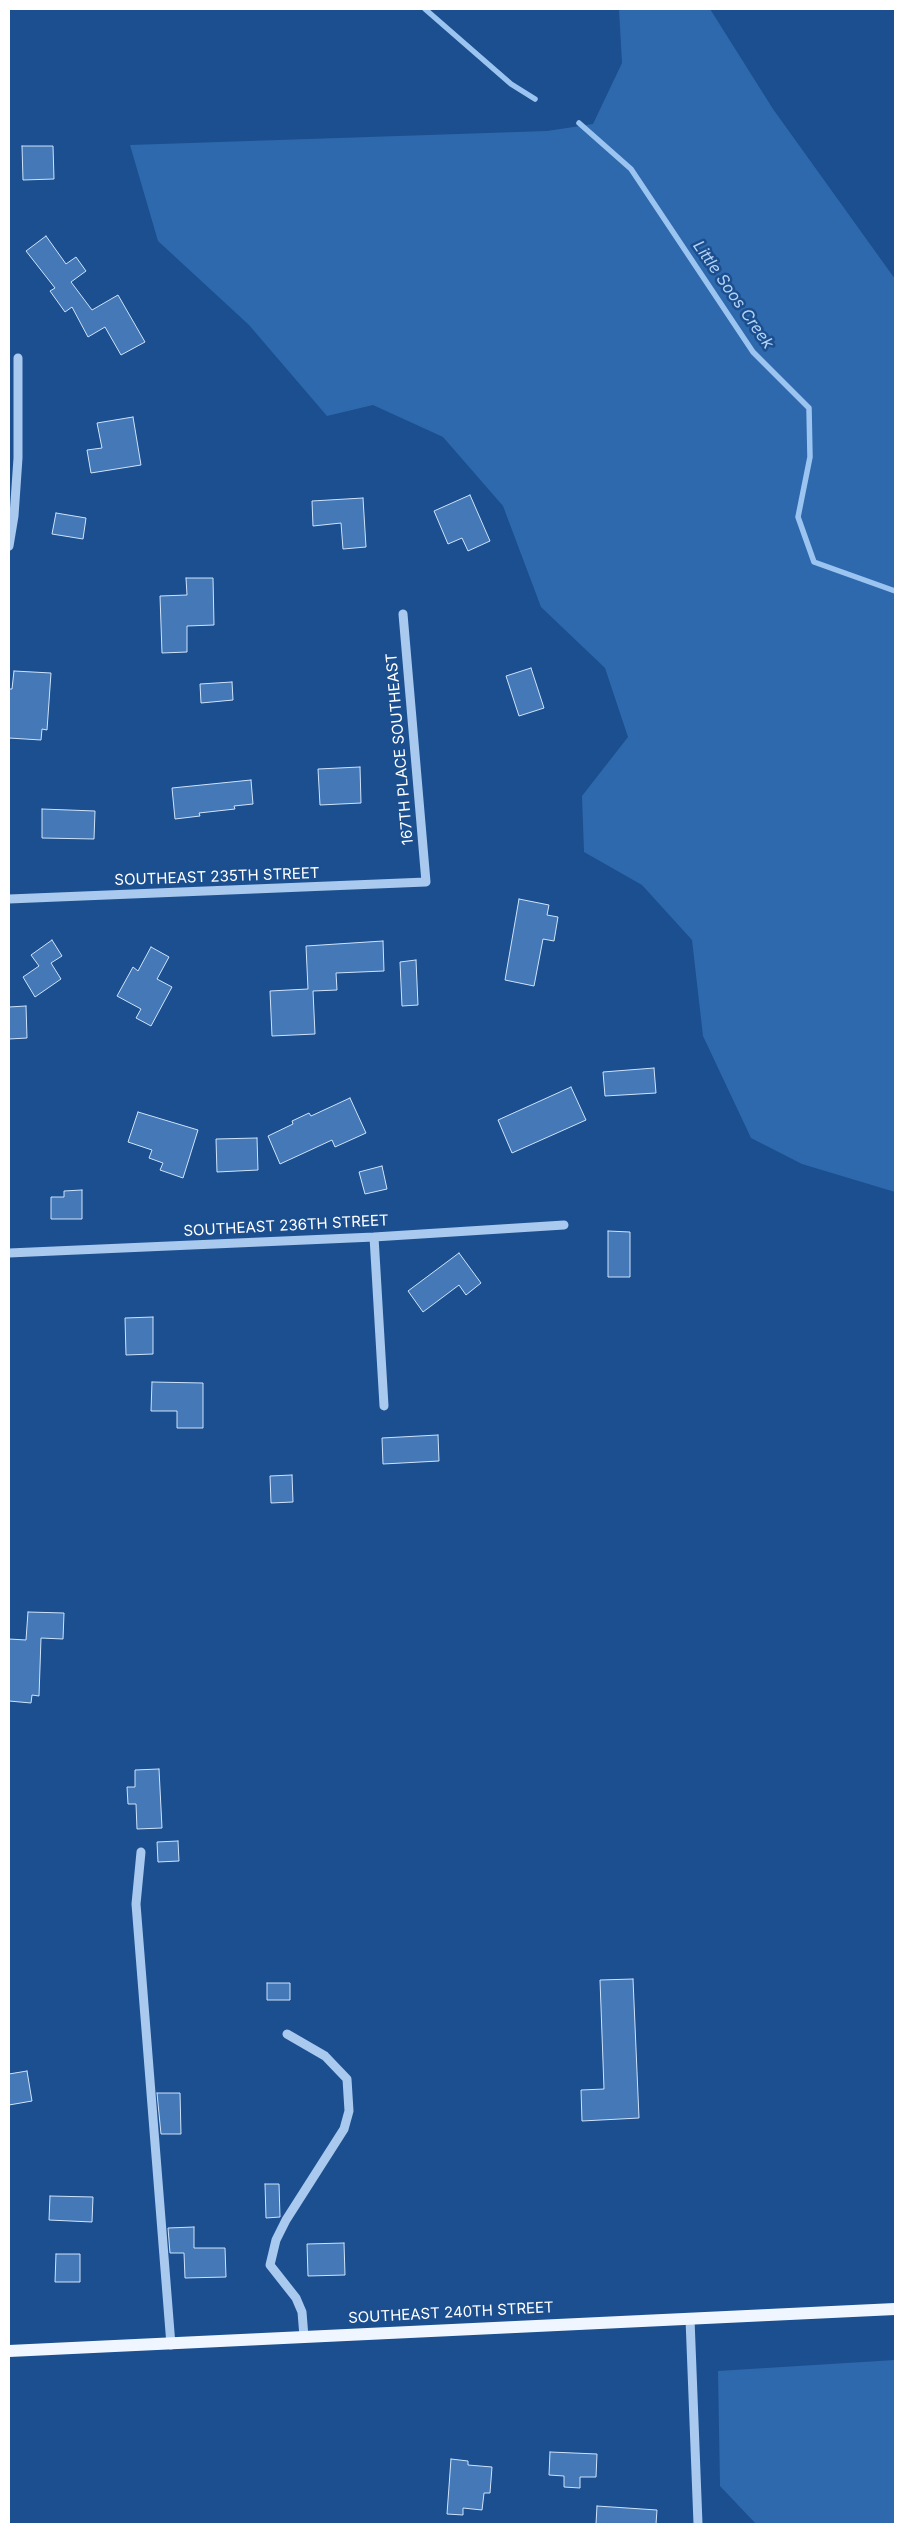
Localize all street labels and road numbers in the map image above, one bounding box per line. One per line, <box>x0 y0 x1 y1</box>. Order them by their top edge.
street label: 167TH PLACE SOUTHEAST <box>383 652 417 846</box>
street label: SOUTHEAST 235TH STREET <box>114 864 320 890</box>
street label: SOUTHEAST 236TH STREET <box>183 1212 389 1240</box>
street label: SOUTHEAST 240TH STREET <box>348 2299 554 2327</box>

